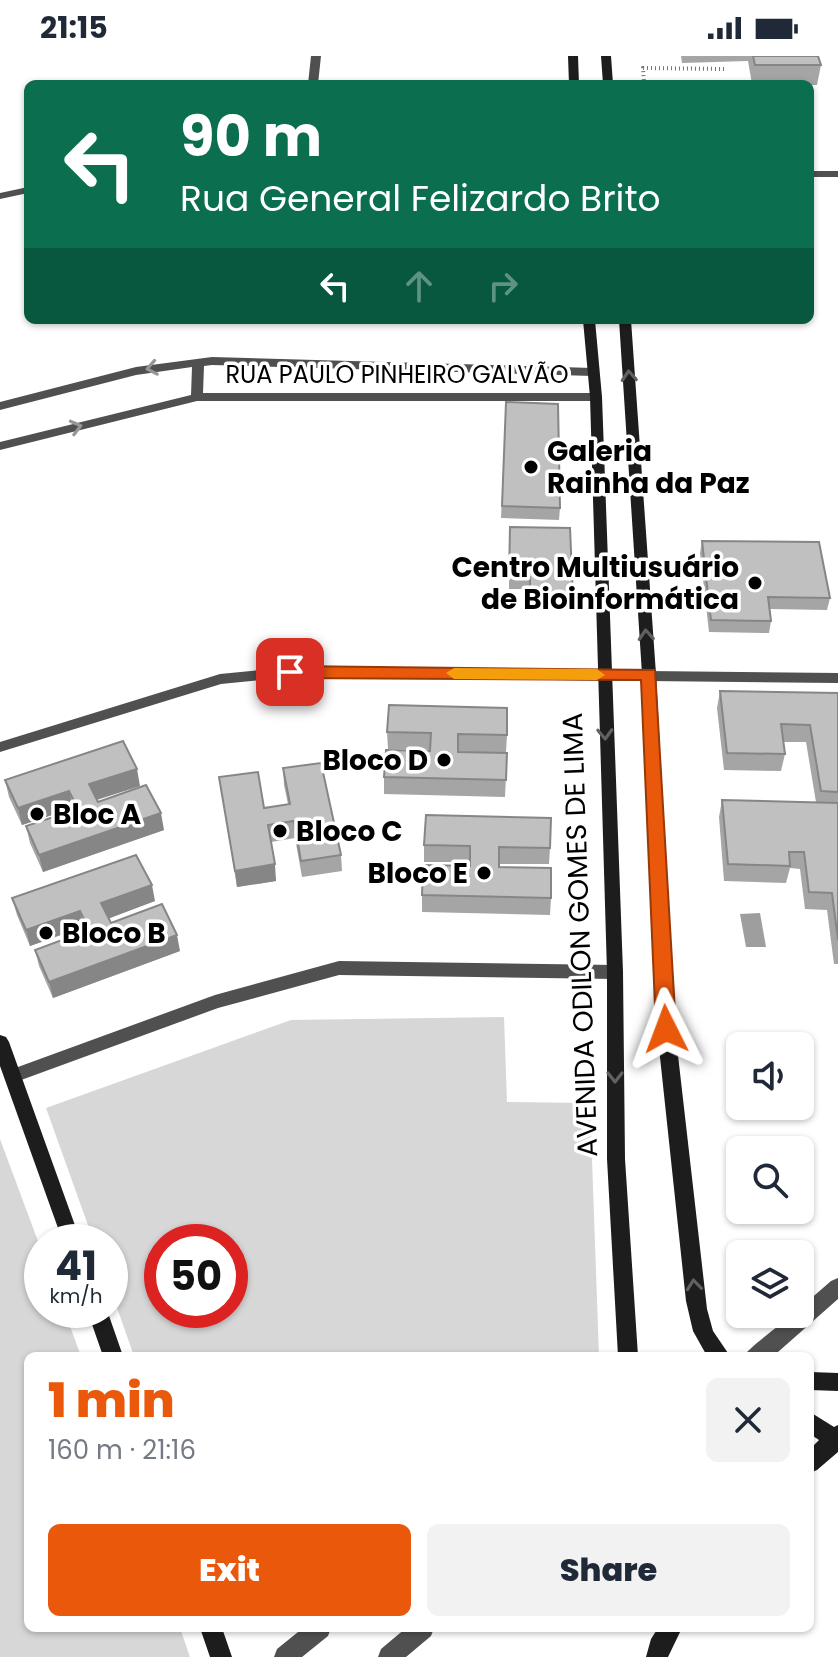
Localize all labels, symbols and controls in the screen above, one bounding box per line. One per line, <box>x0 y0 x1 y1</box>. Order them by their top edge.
text: 21:15 <box>40 6 108 49</box>
text: 90 m <box>180 97 322 176</box>
icon: left <box>48 112 152 216</box>
text: Rua General Felizardo Brito <box>180 173 661 224</box>
icon: left <box>313 264 357 308</box>
icon: ahead <box>397 264 441 308</box>
icon: right <box>481 264 525 308</box>
street label: RUA PAULO PINHEIRO GALVÃO <box>225 358 569 391</box>
one-way arrow <box>146 359 159 376</box>
one-way arrow <box>621 369 638 382</box>
one-way arrow <box>68 419 82 436</box>
place label: Galeria Rainha da Paz <box>547 432 750 503</box>
marker: Galeria Rainha da Paz <box>522 458 540 476</box>
place label: Centro Multiusuário de Bioinformática <box>451 548 739 619</box>
marker: Centro Multiusuário de Bioinformática <box>746 574 764 592</box>
one-way arrow <box>638 628 655 641</box>
pin <box>256 638 324 706</box>
icon: arrive <box>268 650 312 694</box>
street label: AVENIDA ODILON GOMES DE LIMA <box>553 712 607 1158</box>
one-way arrow <box>597 728 614 741</box>
place label: Bloco D <box>322 741 428 780</box>
marker: Bloco D <box>435 751 453 769</box>
place label: Bloc A <box>53 795 141 834</box>
marker: Bloc A <box>28 805 46 823</box>
place label: Bloco C <box>296 812 403 851</box>
marker: Bloco C <box>271 822 289 840</box>
place label: Bloco E <box>368 854 468 893</box>
marker: Bloco E <box>475 864 493 882</box>
place label: Bloco B <box>62 914 166 953</box>
marker: Bloco B <box>37 924 55 942</box>
position arrow <box>624 987 708 1071</box>
map controls <box>726 1032 814 1328</box>
button: sound <box>726 1032 814 1120</box>
one-way arrow <box>607 1071 624 1084</box>
button: search <box>726 1136 814 1224</box>
speed limit sign: 50 <box>144 1224 248 1328</box>
text: 41 <box>55 1238 97 1294</box>
button: layers <box>726 1240 814 1328</box>
one-way arrow <box>686 1278 703 1292</box>
text: km/h <box>49 1282 103 1310</box>
text: 1 min <box>48 1367 175 1434</box>
button: close <box>706 1378 790 1462</box>
text: 160 m · 21:16 <box>48 1432 196 1468</box>
button: Exit <box>48 1524 411 1616</box>
button: Share <box>427 1524 790 1616</box>

